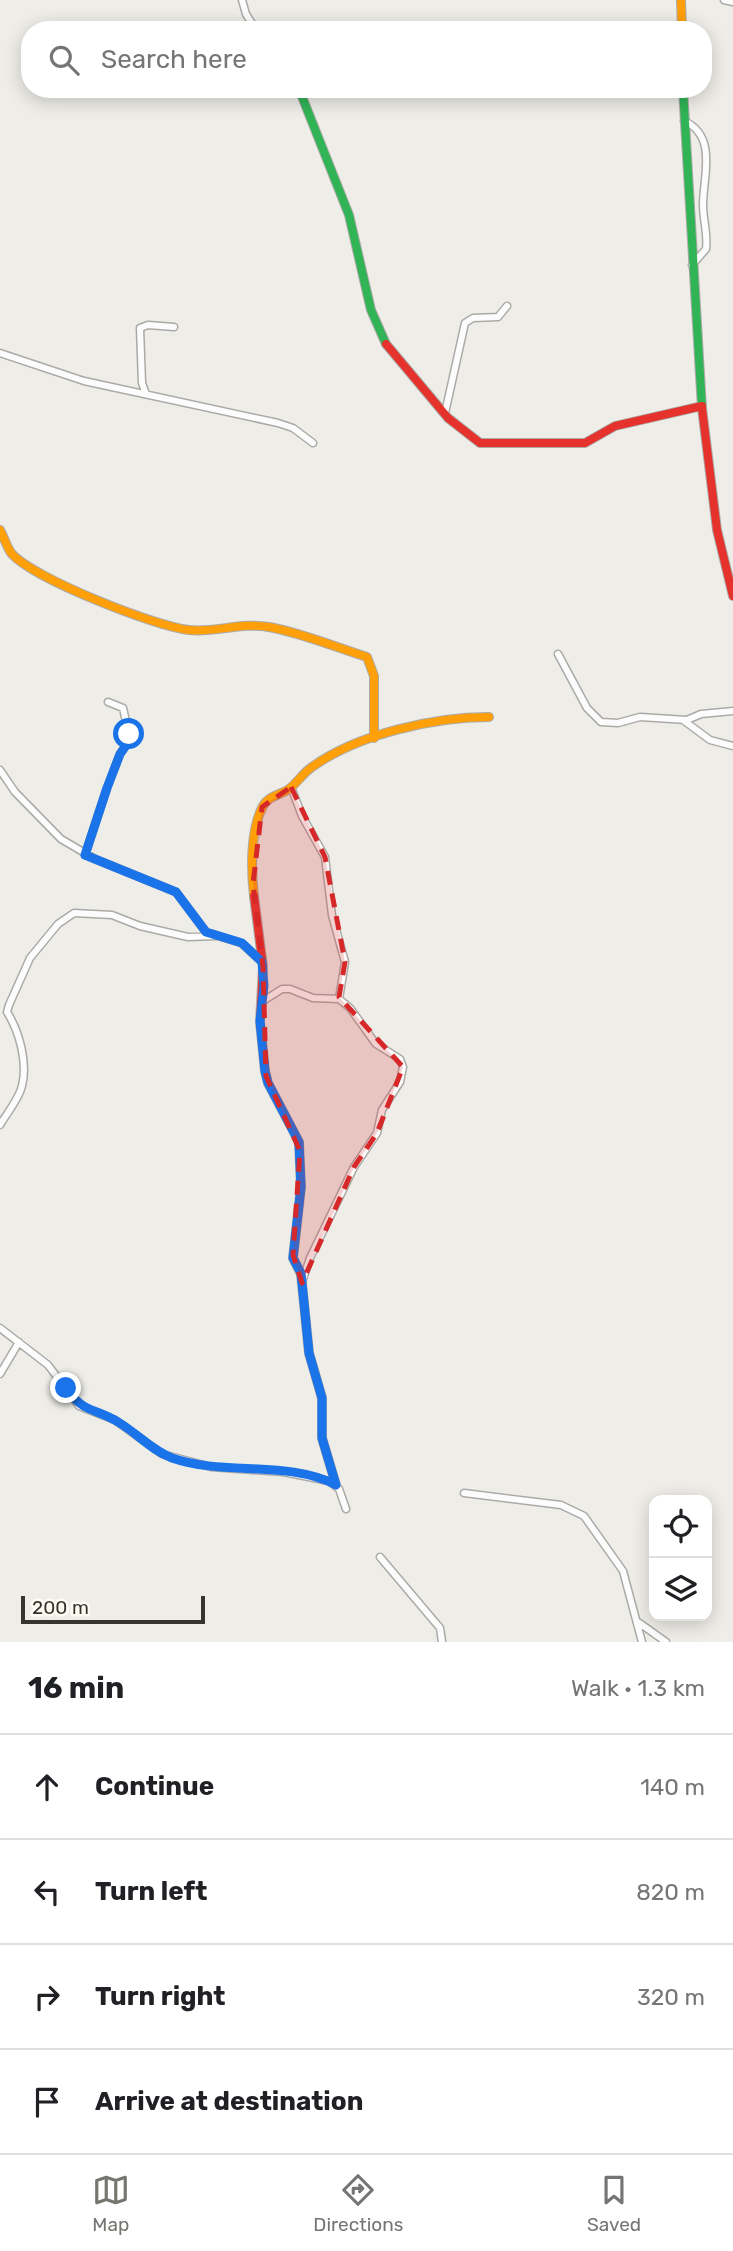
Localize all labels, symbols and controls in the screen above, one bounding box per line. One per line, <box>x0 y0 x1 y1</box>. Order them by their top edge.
search box <box>21 21 712 98</box>
icon: search <box>45 41 83 79</box>
text: Search here <box>101 44 247 75</box>
route start <box>113 718 144 749</box>
route end <box>50 1372 81 1403</box>
map controls <box>649 1495 712 1621</box>
button: locate <box>649 1495 712 1558</box>
button: layers <box>649 1558 712 1621</box>
scale bar <box>21 1593 205 1625</box>
text: 200 m <box>32 1596 89 1619</box>
text: 16 min <box>28 1670 124 1706</box>
text: Walk · 1.3 km <box>571 1674 705 1702</box>
icon: ahead <box>28 1768 66 1806</box>
text: Continue <box>95 1771 214 1802</box>
text: 140 m <box>640 1773 705 1801</box>
icon: left <box>28 1873 66 1911</box>
text: Turn left <box>95 1876 207 1907</box>
text: 820 m <box>636 1878 705 1906</box>
icon: right <box>28 1978 66 2016</box>
text: Turn right <box>95 1981 225 2012</box>
text: 320 m <box>637 1983 705 2011</box>
icon: arrive <box>28 2083 66 2121</box>
text: Arrive at destination <box>95 2086 363 2117</box>
tab: Map <box>92 2171 130 2236</box>
tab: Directions <box>313 2171 403 2236</box>
tab: Saved <box>587 2171 641 2236</box>

